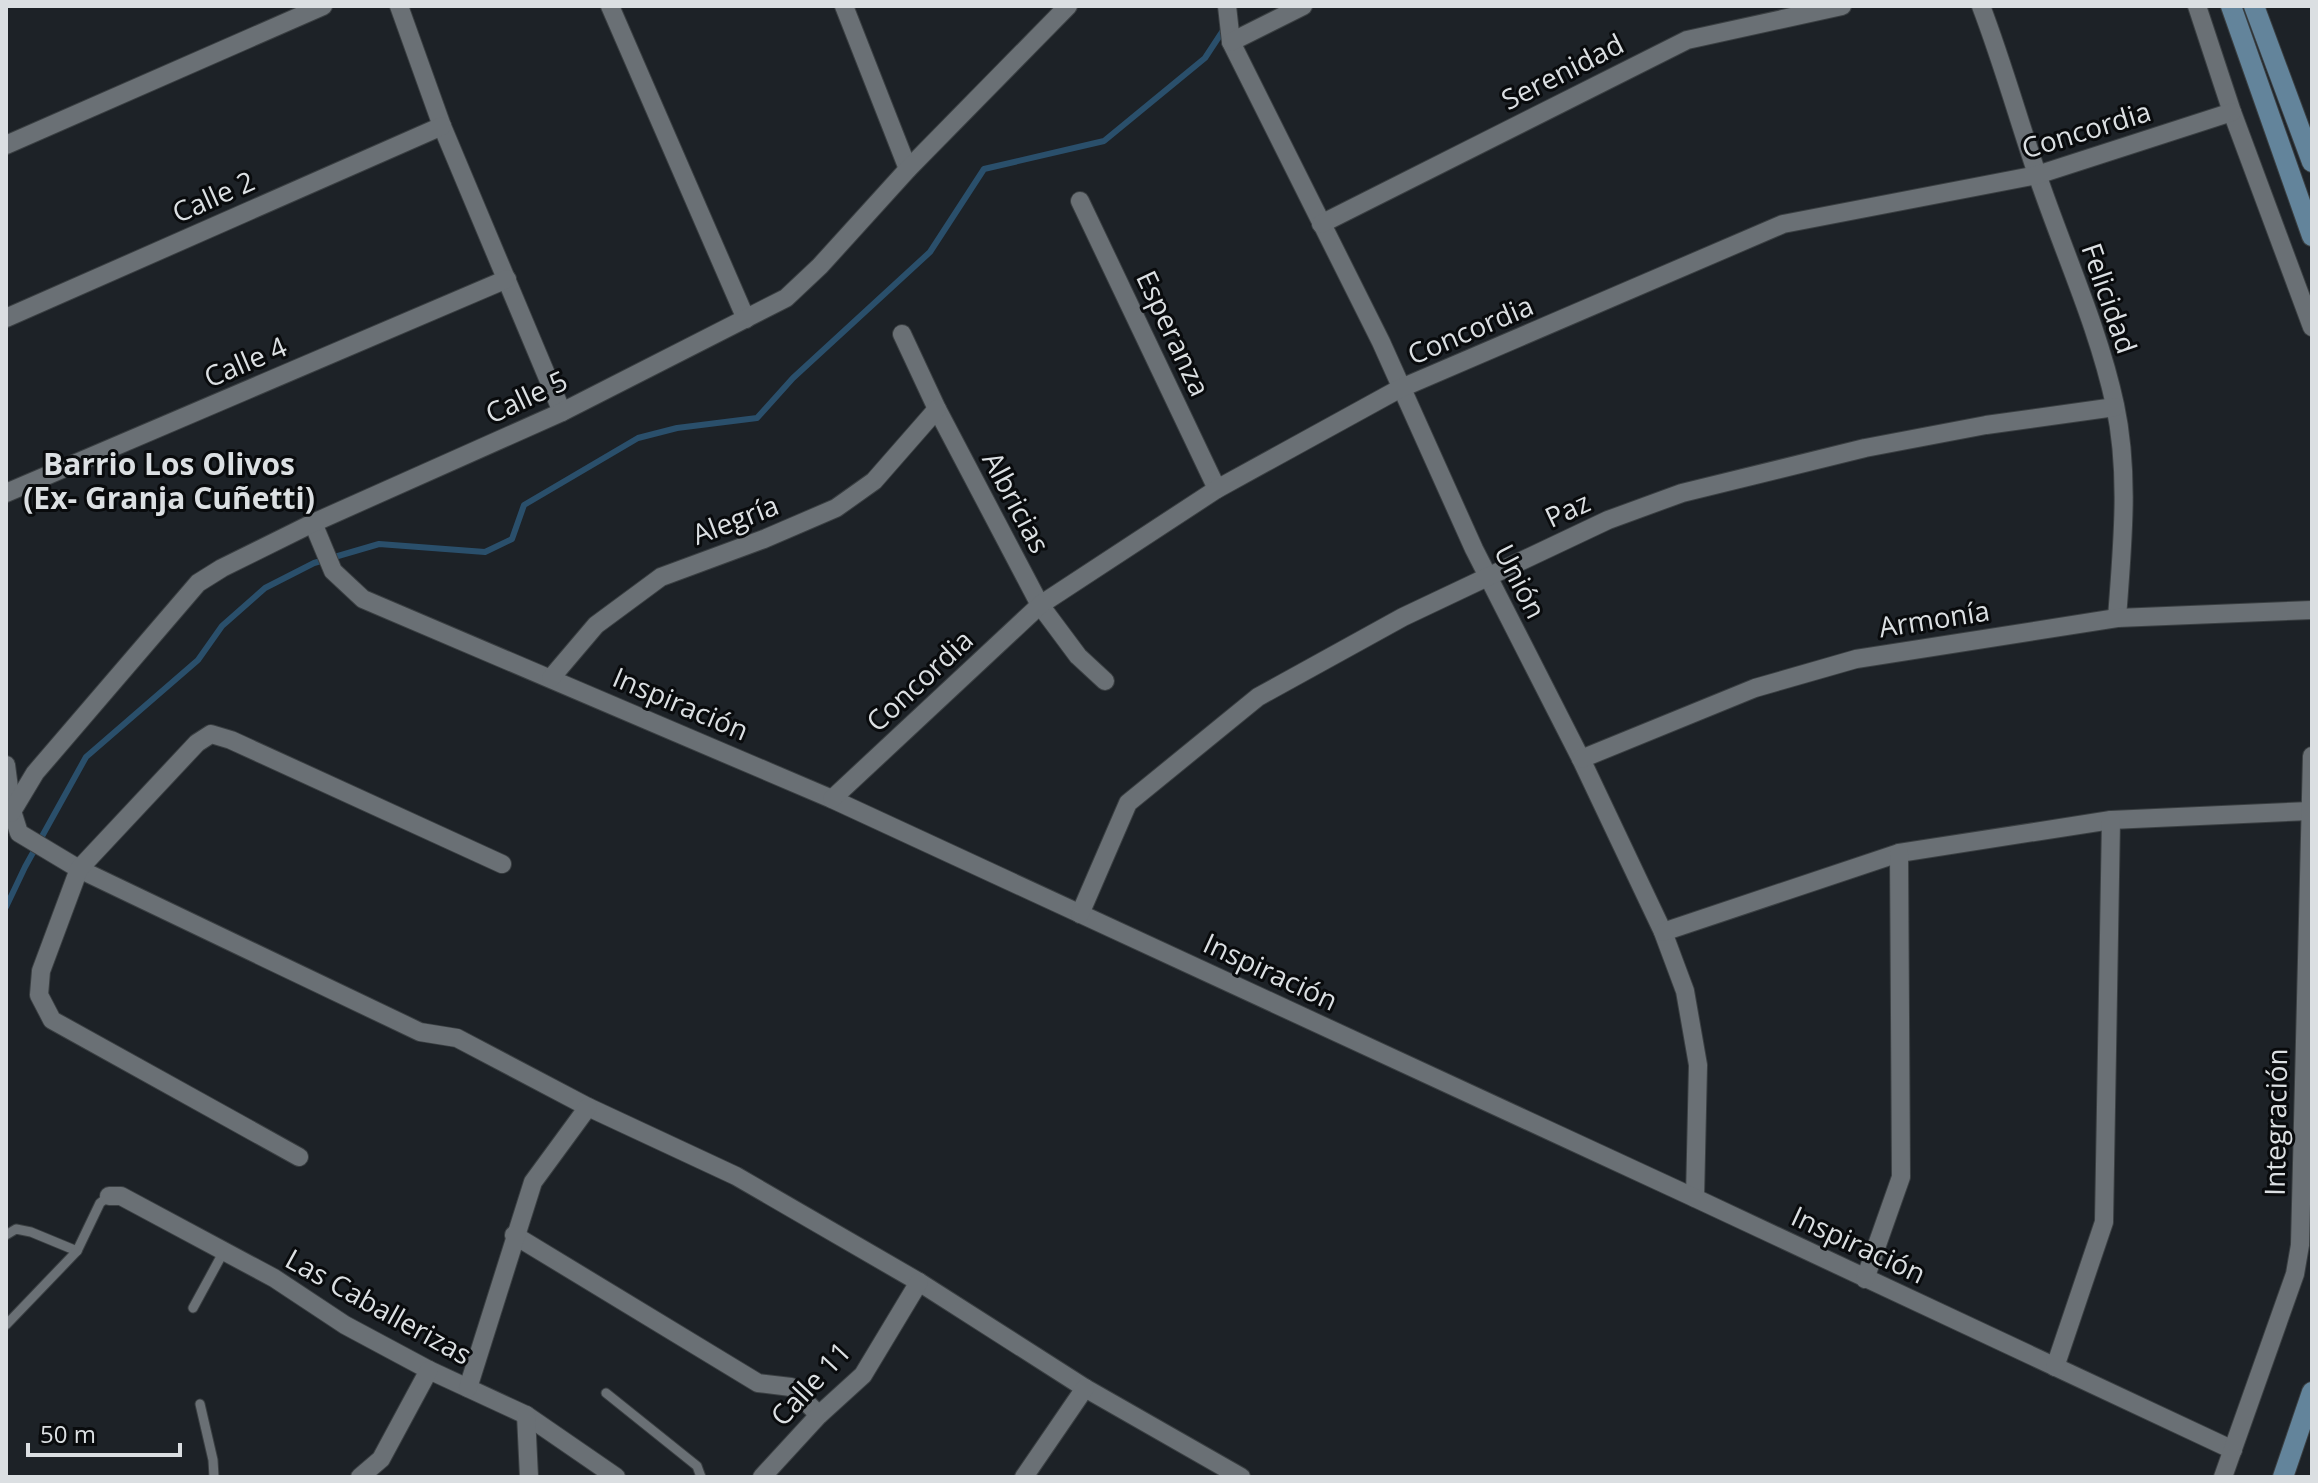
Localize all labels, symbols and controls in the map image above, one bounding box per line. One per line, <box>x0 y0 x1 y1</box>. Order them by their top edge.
street label: Serenidad <box>1494 24 1630 118</box>
street label: Concordia <box>2017 91 2155 167</box>
street label: Calle 2 <box>166 161 260 231</box>
street label: Felicidad <box>2073 238 2147 358</box>
street label: Esperanza <box>1128 264 1220 402</box>
street label: Concordia <box>1401 286 1539 372</box>
street label: Calle 4 <box>198 327 292 395</box>
street label: Calle 5 <box>479 361 573 431</box>
district label: Barrio Los Olivos (Ex- Granja Cuñetti) <box>23 443 315 518</box>
street label: Albricias <box>974 445 1060 559</box>
street label: Paz <box>1538 482 1596 536</box>
street label: Alegría <box>686 485 784 553</box>
street label: Unión <box>1486 537 1556 625</box>
street label: Armonía <box>1876 590 1992 646</box>
street label: Concordia <box>857 621 981 739</box>
street label: Inspiración <box>607 657 755 749</box>
street label: Inspiración <box>1198 923 1344 1019</box>
street label: Integración <box>2255 1048 2295 1196</box>
street label: Inspiración <box>1786 1196 1932 1292</box>
street label: Las Caballerizas <box>279 1239 479 1373</box>
street label: Calle 11 <box>761 1333 859 1433</box>
scale bar <box>28 1407 180 1457</box>
text: 50 m <box>40 1417 96 1450</box>

